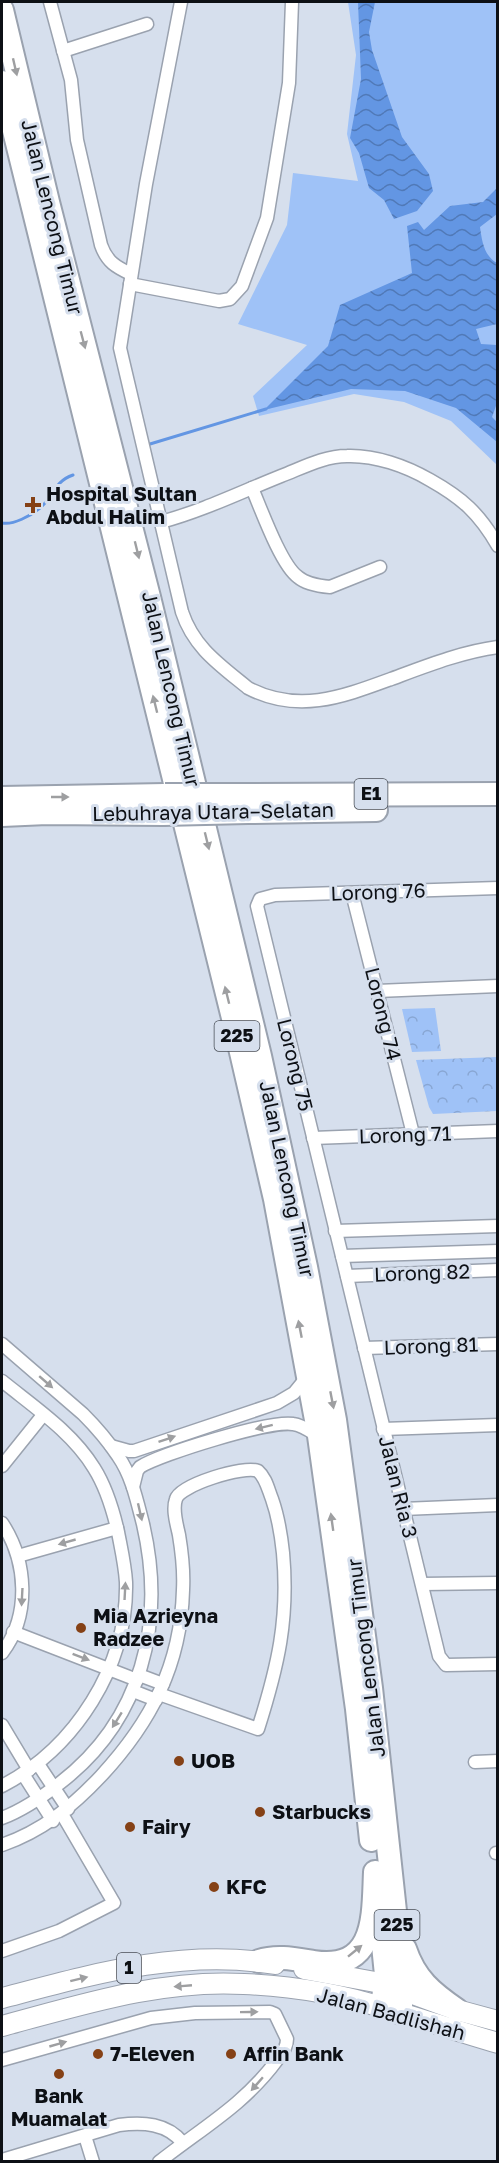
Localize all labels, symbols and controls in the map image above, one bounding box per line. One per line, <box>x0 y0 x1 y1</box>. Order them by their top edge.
one-way arrow <box>11 58 21 76</box>
street label: Jalan Lencong Timur <box>17 117 89 317</box>
one-way arrow <box>79 331 89 350</box>
place label: Hospital Sultan Abdul Halim <box>46 481 197 528</box>
marker: Hospital Sultan Abdul Halim <box>24 496 42 514</box>
one-way arrow <box>133 541 142 559</box>
street label: Jalan Lencong Timur <box>138 588 206 789</box>
one-way arrow <box>150 695 160 713</box>
road number: E1 <box>354 779 388 809</box>
one-way arrow <box>50 792 69 802</box>
street label: Lebuhraya Utara–Selatan <box>92 797 334 825</box>
one-way arrow <box>203 832 213 850</box>
street label: Lorong 76 <box>330 877 426 905</box>
street label: Lorong 74 <box>361 965 407 1063</box>
one-way arrow <box>221 986 231 1005</box>
street label: Lorong 75 <box>273 1016 319 1114</box>
road number: 225 <box>214 1021 260 1051</box>
street label: Jalan Lencong Timur <box>255 1078 321 1279</box>
street label: Lorong 71 <box>358 1120 452 1148</box>
street label: Lorong 82 <box>373 1258 470 1286</box>
one-way arrow <box>295 1320 304 1339</box>
street label: Lorong 81 <box>383 1331 479 1359</box>
one-way arrow <box>38 1375 53 1388</box>
one-way arrow <box>328 1391 337 1410</box>
one-way arrow <box>255 1423 273 1433</box>
one-way arrow <box>158 1433 176 1443</box>
street label: Jalan Ria 3 <box>375 1433 423 1540</box>
one-way arrow <box>136 1503 145 1522</box>
one-way arrow <box>328 1512 337 1531</box>
one-way arrow <box>58 1538 76 1547</box>
street label: Jalan Lencong Timur <box>341 1557 389 1759</box>
one-way arrow <box>121 1581 130 1600</box>
one-way arrow <box>17 1587 26 1606</box>
place label: Mia Azrieyna Radzee <box>93 1603 218 1650</box>
marker: Mia Azrieyna Radzee <box>74 1621 88 1635</box>
one-way arrow <box>72 1653 90 1663</box>
one-way arrow <box>111 1712 122 1728</box>
place label: UOB <box>191 1748 235 1772</box>
marker: UOB <box>172 1754 186 1768</box>
place label: Starbucks <box>272 1799 371 1823</box>
marker: Starbucks <box>253 1805 267 1819</box>
place label: Fairy <box>142 1814 191 1838</box>
marker: Fairy <box>123 1820 137 1834</box>
place label: KFC <box>226 1874 267 1898</box>
marker: KFC <box>207 1880 221 1894</box>
road number: 225 <box>374 1910 420 1940</box>
one-way arrow <box>347 1945 363 1958</box>
road number: 1 <box>117 1953 141 1983</box>
one-way arrow <box>69 1973 88 1983</box>
one-way arrow <box>174 1981 193 1991</box>
street label: Jalan Badlishah <box>314 1982 468 2044</box>
one-way arrow <box>239 2007 258 2017</box>
one-way arrow <box>49 2039 67 2048</box>
place label: 7-Eleven <box>110 2041 194 2065</box>
place label: Affin Bank <box>243 2041 344 2065</box>
marker: 7-Eleven <box>91 2047 105 2061</box>
marker: Affin Bank <box>224 2047 238 2061</box>
marker: Bank Muamalat <box>52 2067 66 2081</box>
one-way arrow <box>251 2076 264 2092</box>
place label: Bank Muamalat <box>11 2083 107 2130</box>

